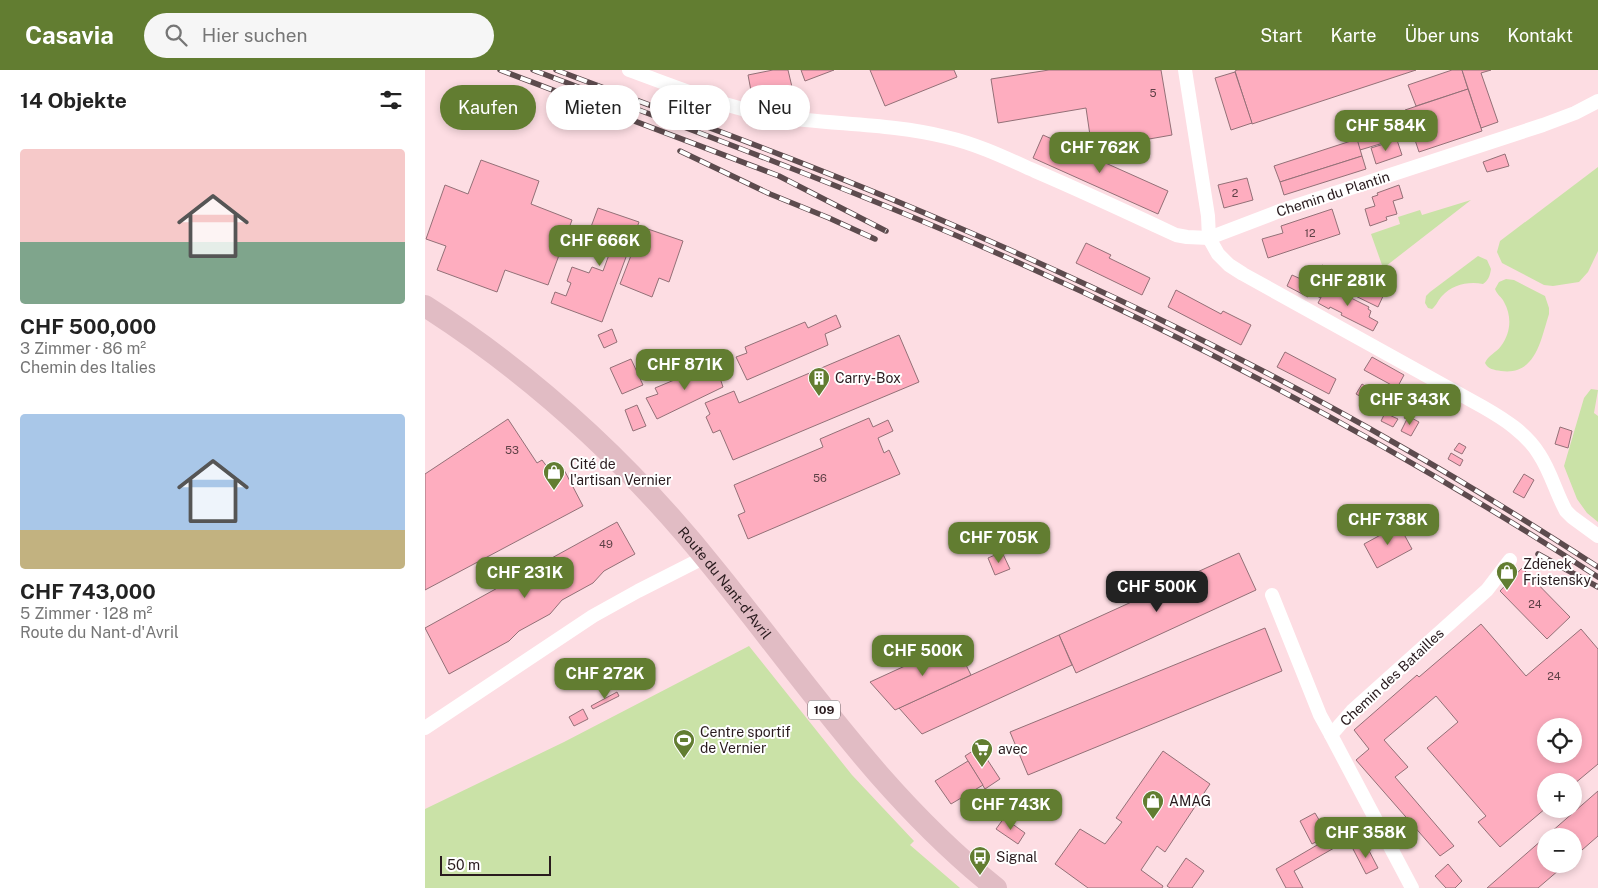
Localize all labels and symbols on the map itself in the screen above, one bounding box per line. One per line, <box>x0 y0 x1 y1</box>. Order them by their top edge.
house number: 5 <box>1149 87 1157 99</box>
pin: CHF 584K <box>1334 109 1438 152</box>
pin: CHF 762K <box>1048 132 1152 174</box>
street label: Chemin du Plantin <box>1274 168 1392 220</box>
house number: 2 <box>1232 187 1239 199</box>
pin: CHF 666K <box>548 224 652 267</box>
house number: 12 <box>1304 227 1316 239</box>
pin: CHF 281K <box>1296 264 1400 307</box>
pin: CHF 871K <box>633 348 737 391</box>
building icon: Carry-Box <box>807 366 831 397</box>
place label: Carry-Box <box>835 370 901 386</box>
pin: CHF 343K <box>1358 384 1462 426</box>
house number: 53 <box>505 444 519 456</box>
place label: Cité de l'artisan Vernier <box>570 456 671 488</box>
shop icon: Cité de l'artisan Vernier <box>542 460 566 491</box>
house number: 56 <box>813 472 827 484</box>
pin: CHF 738K <box>1336 504 1440 546</box>
pin: CHF 705K <box>947 522 1051 564</box>
street label: Route du Nant-d'Avril <box>675 523 775 642</box>
house number: 49 <box>599 538 613 550</box>
pin: CHF 231K <box>473 556 577 599</box>
place label: Zdenek Fristensky <box>1523 556 1592 588</box>
shop icon: Zdenek Fristensky <box>1495 560 1519 591</box>
pin: CHF 500K <box>1105 570 1209 613</box>
house number: 24 <box>1528 598 1542 610</box>
street label: Chemin des Batailles <box>1337 625 1447 729</box>
pin: CHF 500K <box>871 634 975 677</box>
pin: CHF 272K <box>553 658 657 700</box>
house number: 24 <box>1547 670 1561 682</box>
road number: 109 <box>808 700 840 720</box>
place label: Centre sportif de Vernier <box>700 724 791 756</box>
sports icon: Centre sportif de Vernier <box>672 728 696 759</box>
supermarket icon: avec <box>970 737 994 768</box>
place label: avec <box>998 741 1028 757</box>
pin: CHF 743K <box>959 788 1063 831</box>
shop icon: AMAG <box>1141 789 1165 820</box>
place label: AMAG <box>1169 793 1211 809</box>
pin: CHF 358K <box>1314 816 1418 859</box>
bus stop icon: Signal <box>968 845 992 876</box>
place label: Signal <box>996 849 1038 865</box>
scale bar <box>440 853 551 876</box>

